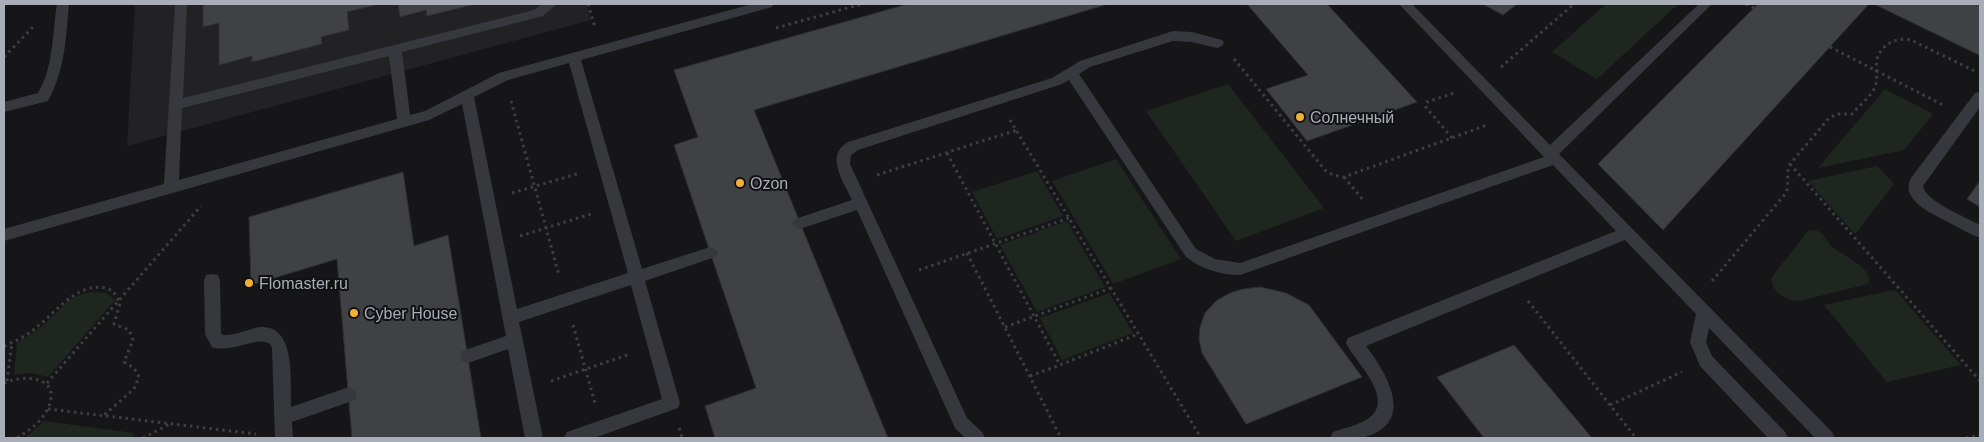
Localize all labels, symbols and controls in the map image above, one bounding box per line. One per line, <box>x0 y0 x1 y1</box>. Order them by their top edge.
place label: Солнечный <box>1310 109 1394 126</box>
marker: Солнечный <box>1294 111 1306 123</box>
place label: Ozon <box>750 175 788 192</box>
marker: Ozon <box>734 177 746 189</box>
place label: Flomaster.ru <box>259 275 348 292</box>
marker: Flomaster.ru <box>243 277 255 289</box>
place label: Cyber House <box>364 305 457 322</box>
marker: Cyber House <box>348 307 360 319</box>

